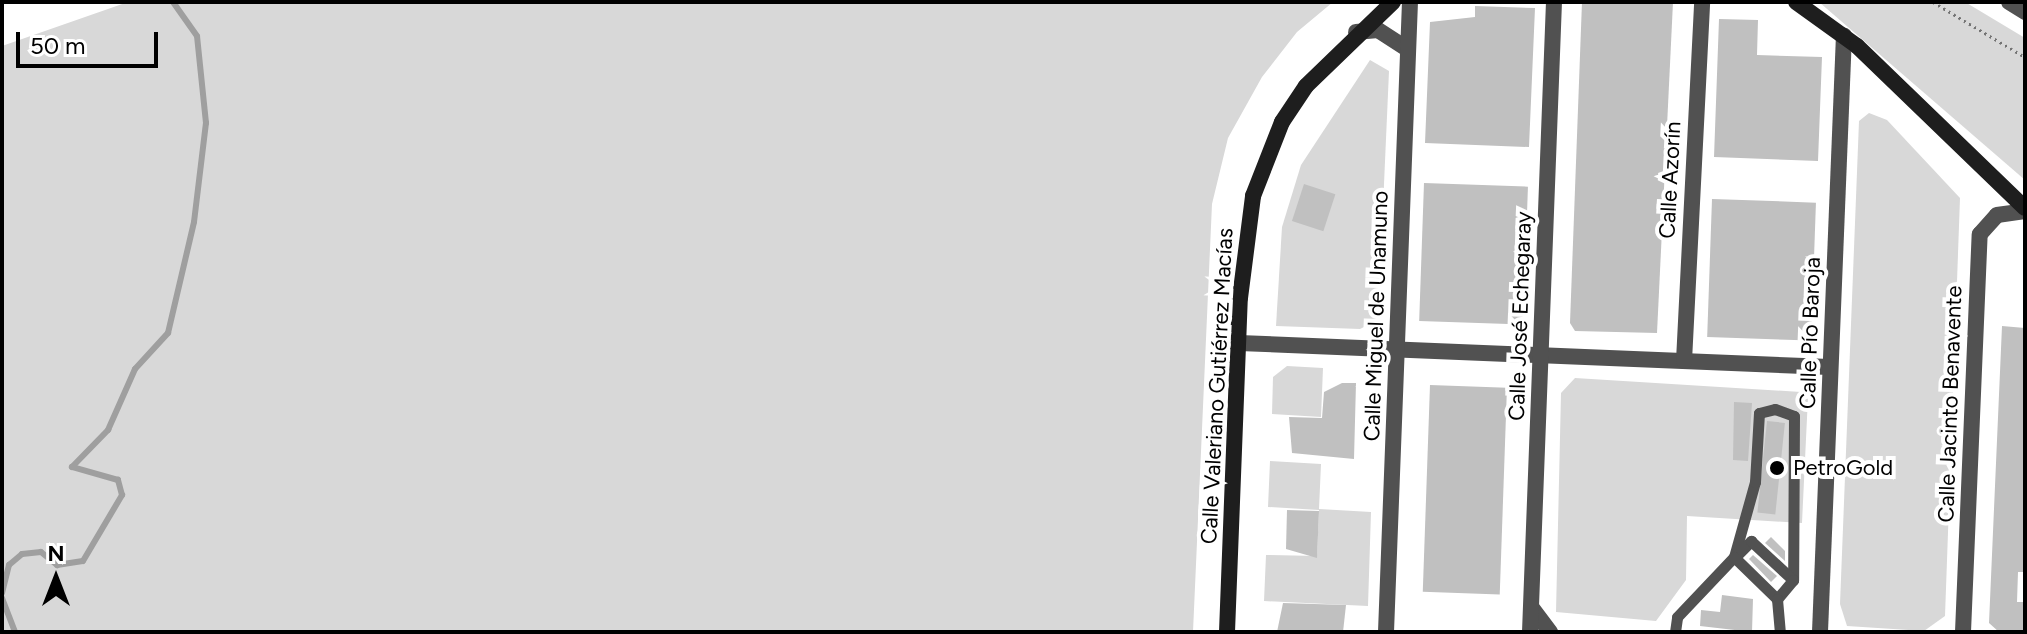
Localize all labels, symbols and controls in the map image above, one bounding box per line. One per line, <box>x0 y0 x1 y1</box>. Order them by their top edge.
scale bar <box>20 16 162 66</box>
text: 50 m <box>30 31 86 60</box>
street label: Calle Azorín <box>1654 121 1686 239</box>
street label: Calle Miguel de Unamuno <box>1358 190 1394 442</box>
street label: Calle José Echegaray <box>1503 211 1537 421</box>
street label: Calle Valeriano Gutiérrez Macías <box>1196 227 1238 545</box>
street label: Calle Pío Baroja <box>1794 256 1826 410</box>
street label: Calle Jacinto Benavente <box>1933 285 1967 523</box>
place label: PetroGold <box>1793 455 1893 481</box>
marker: PetroGold <box>1768 459 1786 477</box>
north arrow <box>16 538 96 618</box>
text: N <box>47 540 65 567</box>

